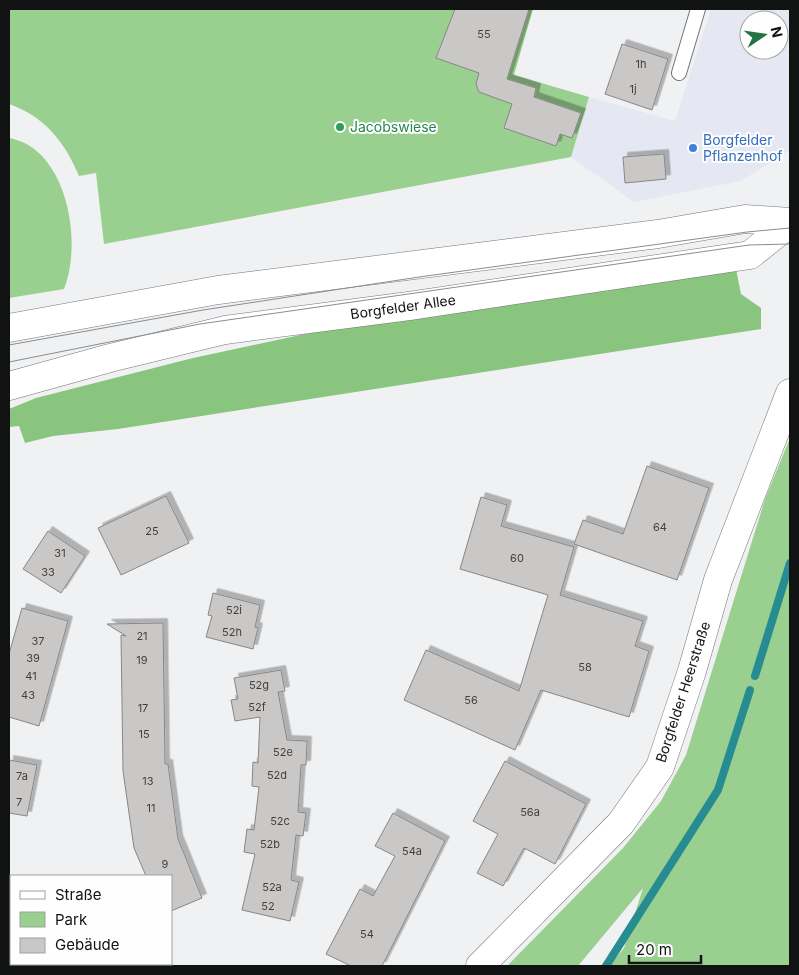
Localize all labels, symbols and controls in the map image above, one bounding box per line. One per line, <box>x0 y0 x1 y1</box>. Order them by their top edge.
north arrow <box>739 10 789 60</box>
text: N <box>768 25 787 39</box>
house number: 55 <box>477 27 491 41</box>
house number: 1h <box>636 57 646 71</box>
house number: 1j <box>629 82 637 96</box>
place label: Jacobswiese <box>350 118 437 135</box>
marker: Jacobswiese <box>334 121 346 133</box>
place label: Borgfelder Pflanzenhof <box>703 131 782 164</box>
marker: Borgfelder Pflanzenhof <box>687 142 699 154</box>
street label: Borgfelder Allee <box>349 291 457 322</box>
house number: 64 <box>653 520 667 534</box>
house number: 25 <box>145 524 159 538</box>
house number: 31 <box>54 546 66 560</box>
house number: 60 <box>510 551 524 565</box>
house number: 33 <box>41 565 55 579</box>
house number: 52i <box>226 603 242 617</box>
street label: Borgfelder Heerstraße <box>652 619 713 765</box>
house number: 52h <box>222 625 242 639</box>
house number: 21 <box>136 629 148 643</box>
house number: 37 <box>31 634 45 648</box>
house number: 39 <box>26 651 40 665</box>
house number: 19 <box>136 653 148 667</box>
house number: 58 <box>578 660 592 674</box>
house number: 41 <box>25 669 37 683</box>
house number: 52g <box>249 678 269 692</box>
house number: 43 <box>21 688 35 702</box>
house number: 56 <box>464 693 478 707</box>
house number: 52f <box>248 700 266 714</box>
house number: 17 <box>138 701 148 715</box>
house number: 15 <box>138 727 150 741</box>
house number: 52e <box>273 745 293 759</box>
house number: 52d <box>267 768 287 782</box>
house number: 7a <box>16 769 28 783</box>
house number: 13 <box>142 774 154 788</box>
house number: 7 <box>16 795 22 809</box>
house number: 11 <box>147 801 155 815</box>
house number: 56a <box>520 805 540 819</box>
house number: 52c <box>270 814 290 828</box>
house number: 52b <box>260 837 280 851</box>
house number: 54a <box>402 844 422 858</box>
house number: 9 <box>162 857 169 871</box>
legend <box>10 875 172 965</box>
house number: 52a <box>262 880 282 894</box>
text: Straße <box>55 885 102 904</box>
house number: 52 <box>261 899 275 913</box>
text: Park <box>55 910 88 929</box>
house number: 54 <box>360 927 374 941</box>
scale bar <box>629 932 702 964</box>
text: Gebäude <box>55 935 120 954</box>
text: 20 m <box>636 940 672 959</box>

